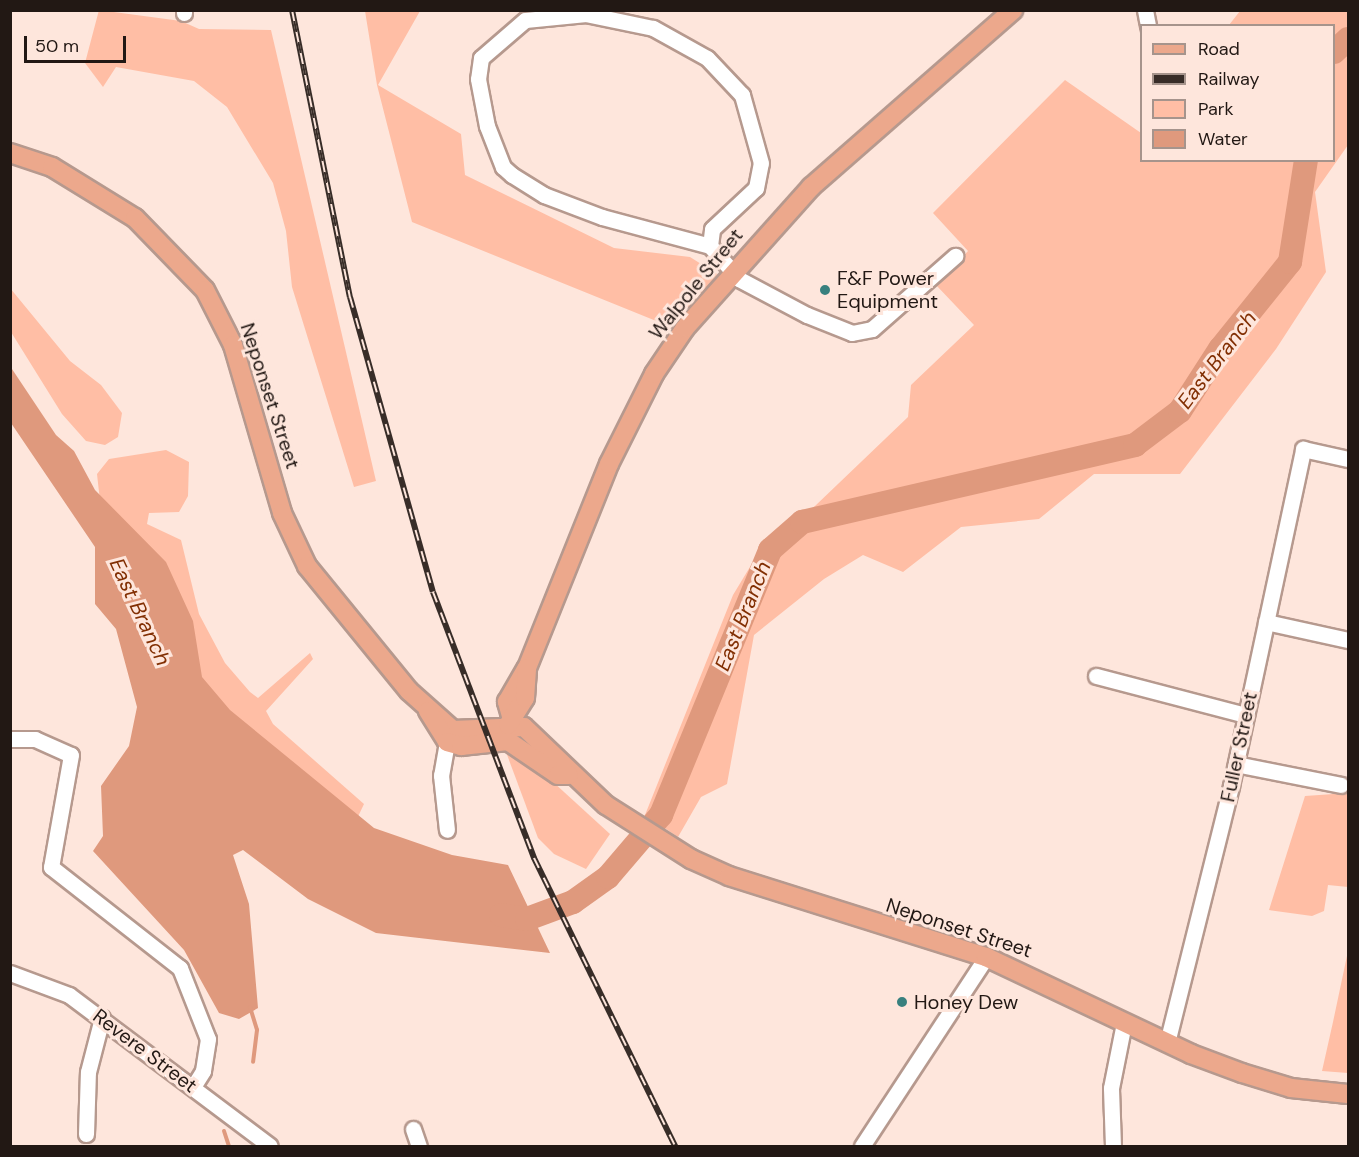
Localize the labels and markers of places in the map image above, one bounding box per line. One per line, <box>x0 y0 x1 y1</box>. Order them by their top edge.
place label: F&F Power Equipment <box>837 266 938 313</box>
marker: F&F Power Equipment <box>818 283 832 297</box>
place label: Honey Dew <box>914 990 1018 1014</box>
marker: Honey Dew <box>895 995 909 1009</box>

